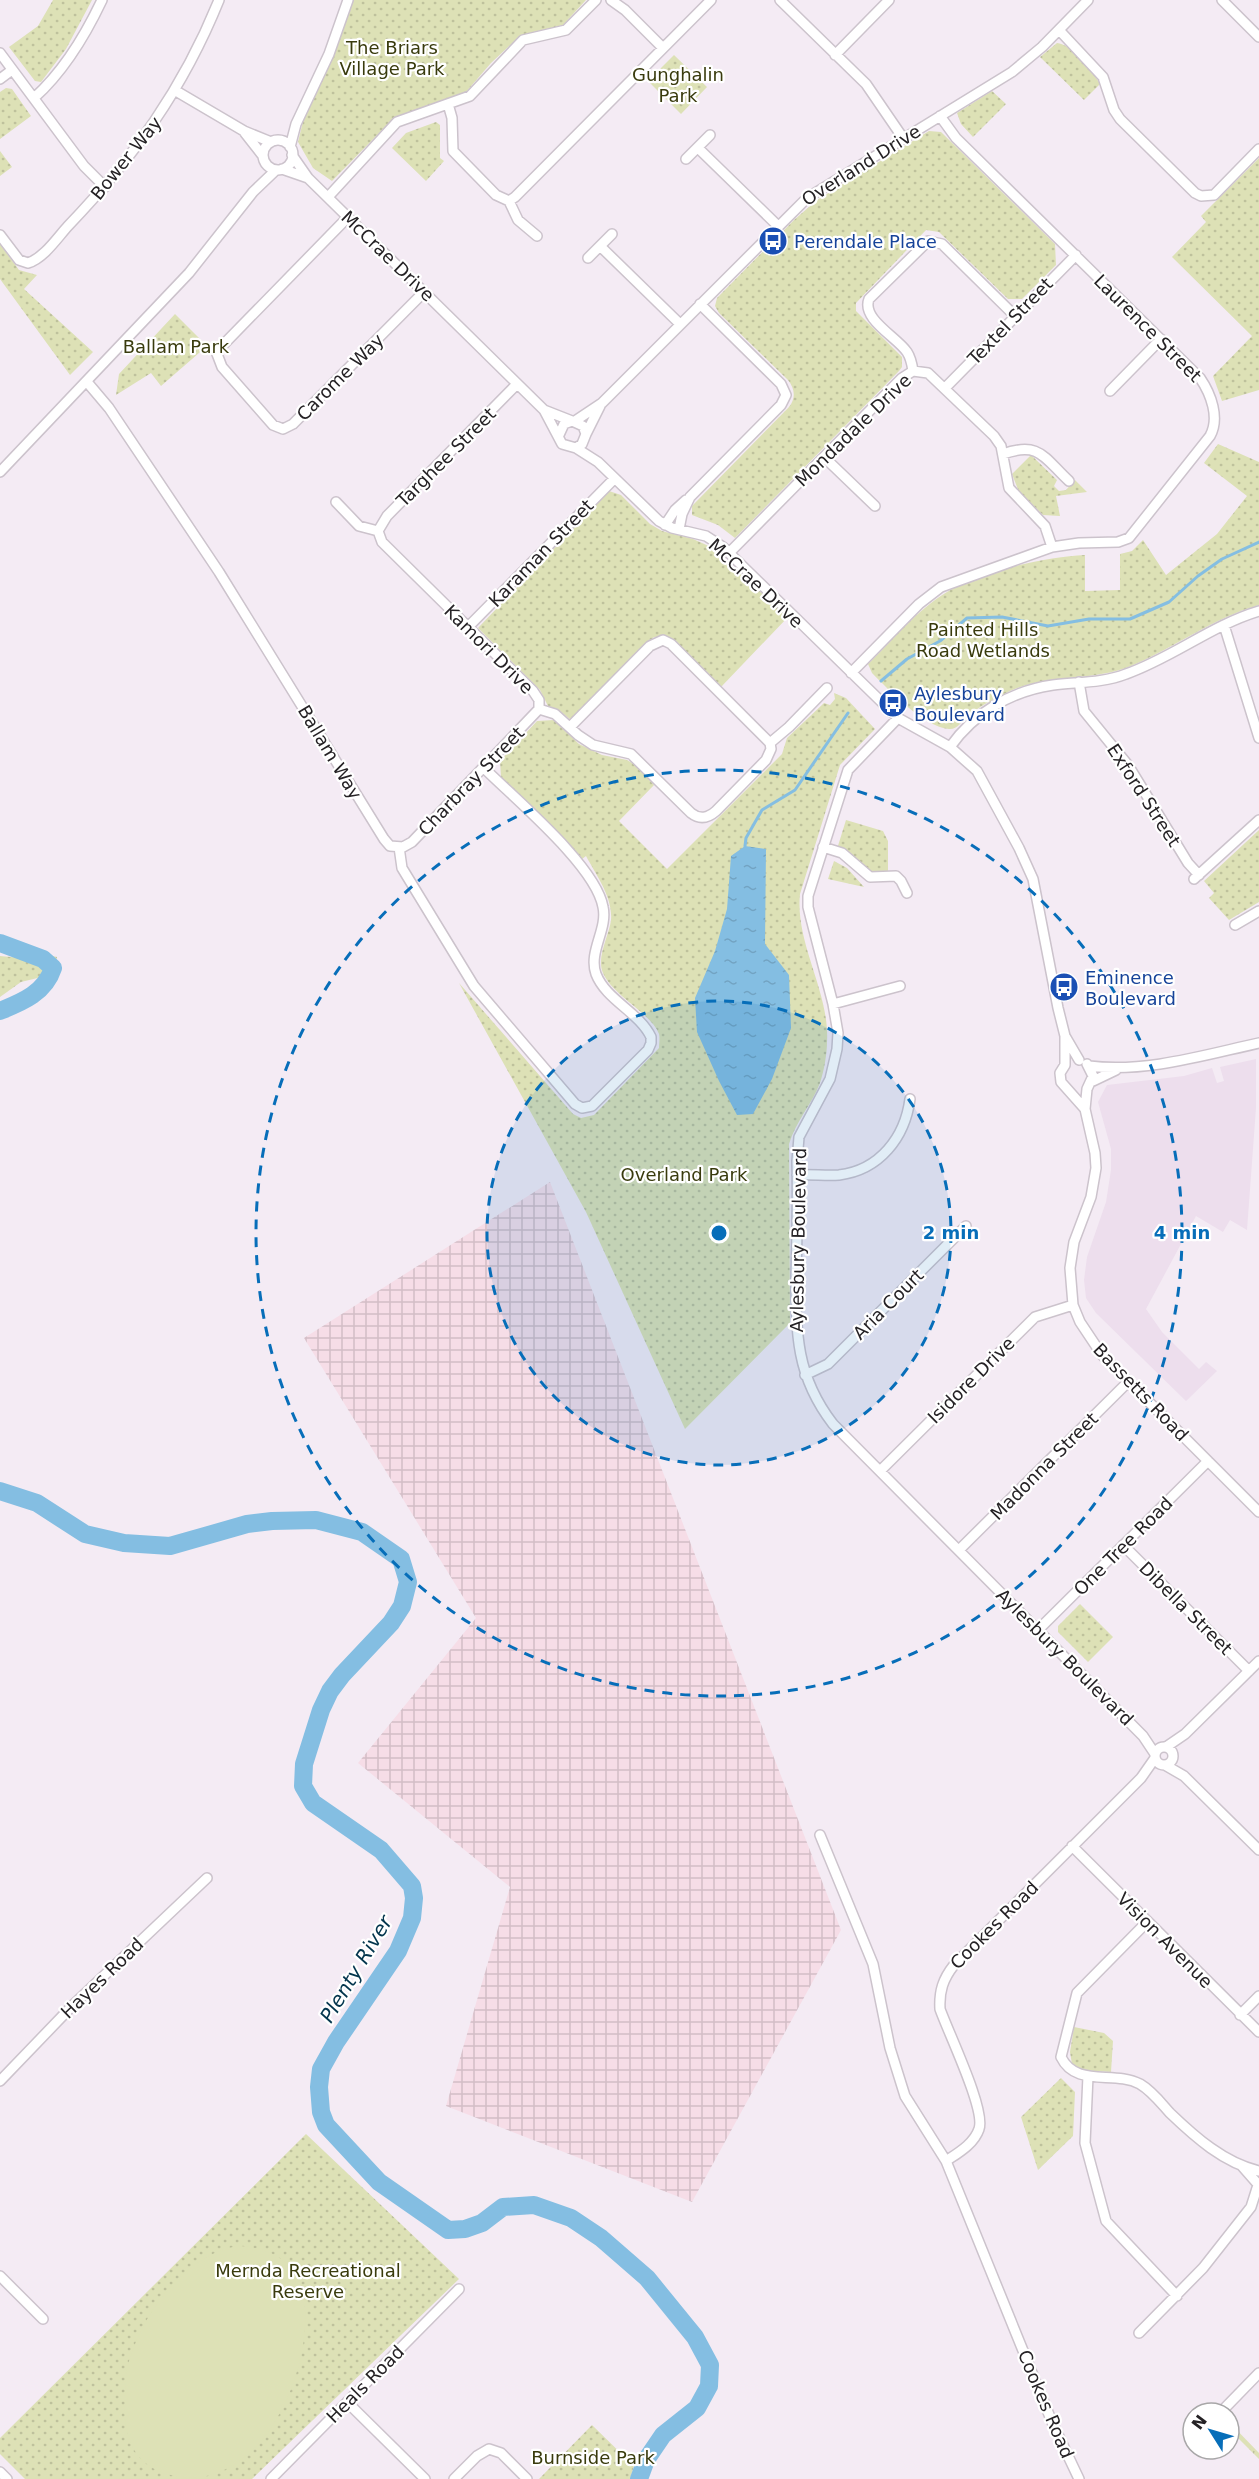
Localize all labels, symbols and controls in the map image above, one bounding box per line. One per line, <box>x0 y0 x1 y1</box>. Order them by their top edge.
park label: The Briars Village Park <box>339 37 445 79</box>
park label: Gunghalin Park <box>632 64 724 106</box>
street label: Bower Way <box>86 112 166 204</box>
street label: Overland Drive <box>798 120 924 210</box>
street label: McCrae Drive <box>337 206 439 306</box>
bus stop icon: Perendale Place <box>757 225 789 257</box>
place label: Perendale Place <box>794 231 937 252</box>
street label: Laurence Street <box>1090 270 1206 386</box>
street label: Textel Street <box>963 273 1057 370</box>
street label: Carome Way <box>292 329 388 425</box>
park label: Ballam Park <box>123 336 230 357</box>
street label: Mondadale Drive <box>791 369 915 491</box>
street label: Targhee Street <box>391 403 500 512</box>
street label: Karaman Street <box>484 495 598 611</box>
street label: McCrae Drive <box>705 534 807 632</box>
street label: Kamori Drive <box>440 600 538 698</box>
park label: Painted Hills Road Wetlands <box>916 619 1050 661</box>
place label: Aylesbury Boulevard <box>914 683 1005 725</box>
bus stop icon: Aylesbury Boulevard <box>877 687 909 719</box>
street label: Ballam Way <box>294 701 366 803</box>
street label: Charbray Street <box>414 722 528 840</box>
street label: Exford Street <box>1103 740 1185 850</box>
place label: Eminence Boulevard <box>1085 967 1176 1009</box>
bus stop icon: Eminence Boulevard <box>1048 971 1080 1003</box>
street label: Aylesbury Boulevard <box>786 1147 810 1333</box>
park label: Overland Park <box>621 1164 748 1185</box>
text: 2 min <box>923 1222 979 1243</box>
text: 4 min <box>1154 1222 1210 1243</box>
centre of rings <box>709 1223 729 1243</box>
street label: Aria Court <box>848 1264 928 1344</box>
street label: Isidore Drive <box>923 1332 1019 1428</box>
street label: Bassetts Road <box>1089 1339 1193 1445</box>
street label: Madonna Street <box>986 1408 1102 1524</box>
street label: One Tree Road <box>1069 1492 1177 1600</box>
street label: Dibella Street <box>1135 1557 1237 1659</box>
street label: Aylesbury Boulevard <box>992 1584 1138 1730</box>
street label: Cookes Road <box>946 1877 1042 1973</box>
street label: Vision Avenue <box>1113 1888 1217 1992</box>
water label: Plenty River <box>315 1910 398 2027</box>
street label: Hayes Road <box>56 1933 148 2023</box>
park label: Mernda Recreational Reserve <box>215 2260 401 2302</box>
street label: Heals Road <box>322 2341 408 2427</box>
street label: Cookes Road <box>1014 2347 1078 2461</box>
north arrow <box>1181 2401 1241 2461</box>
text: N <box>1188 2411 1211 2433</box>
park label: Burnside Park <box>531 2447 655 2468</box>

